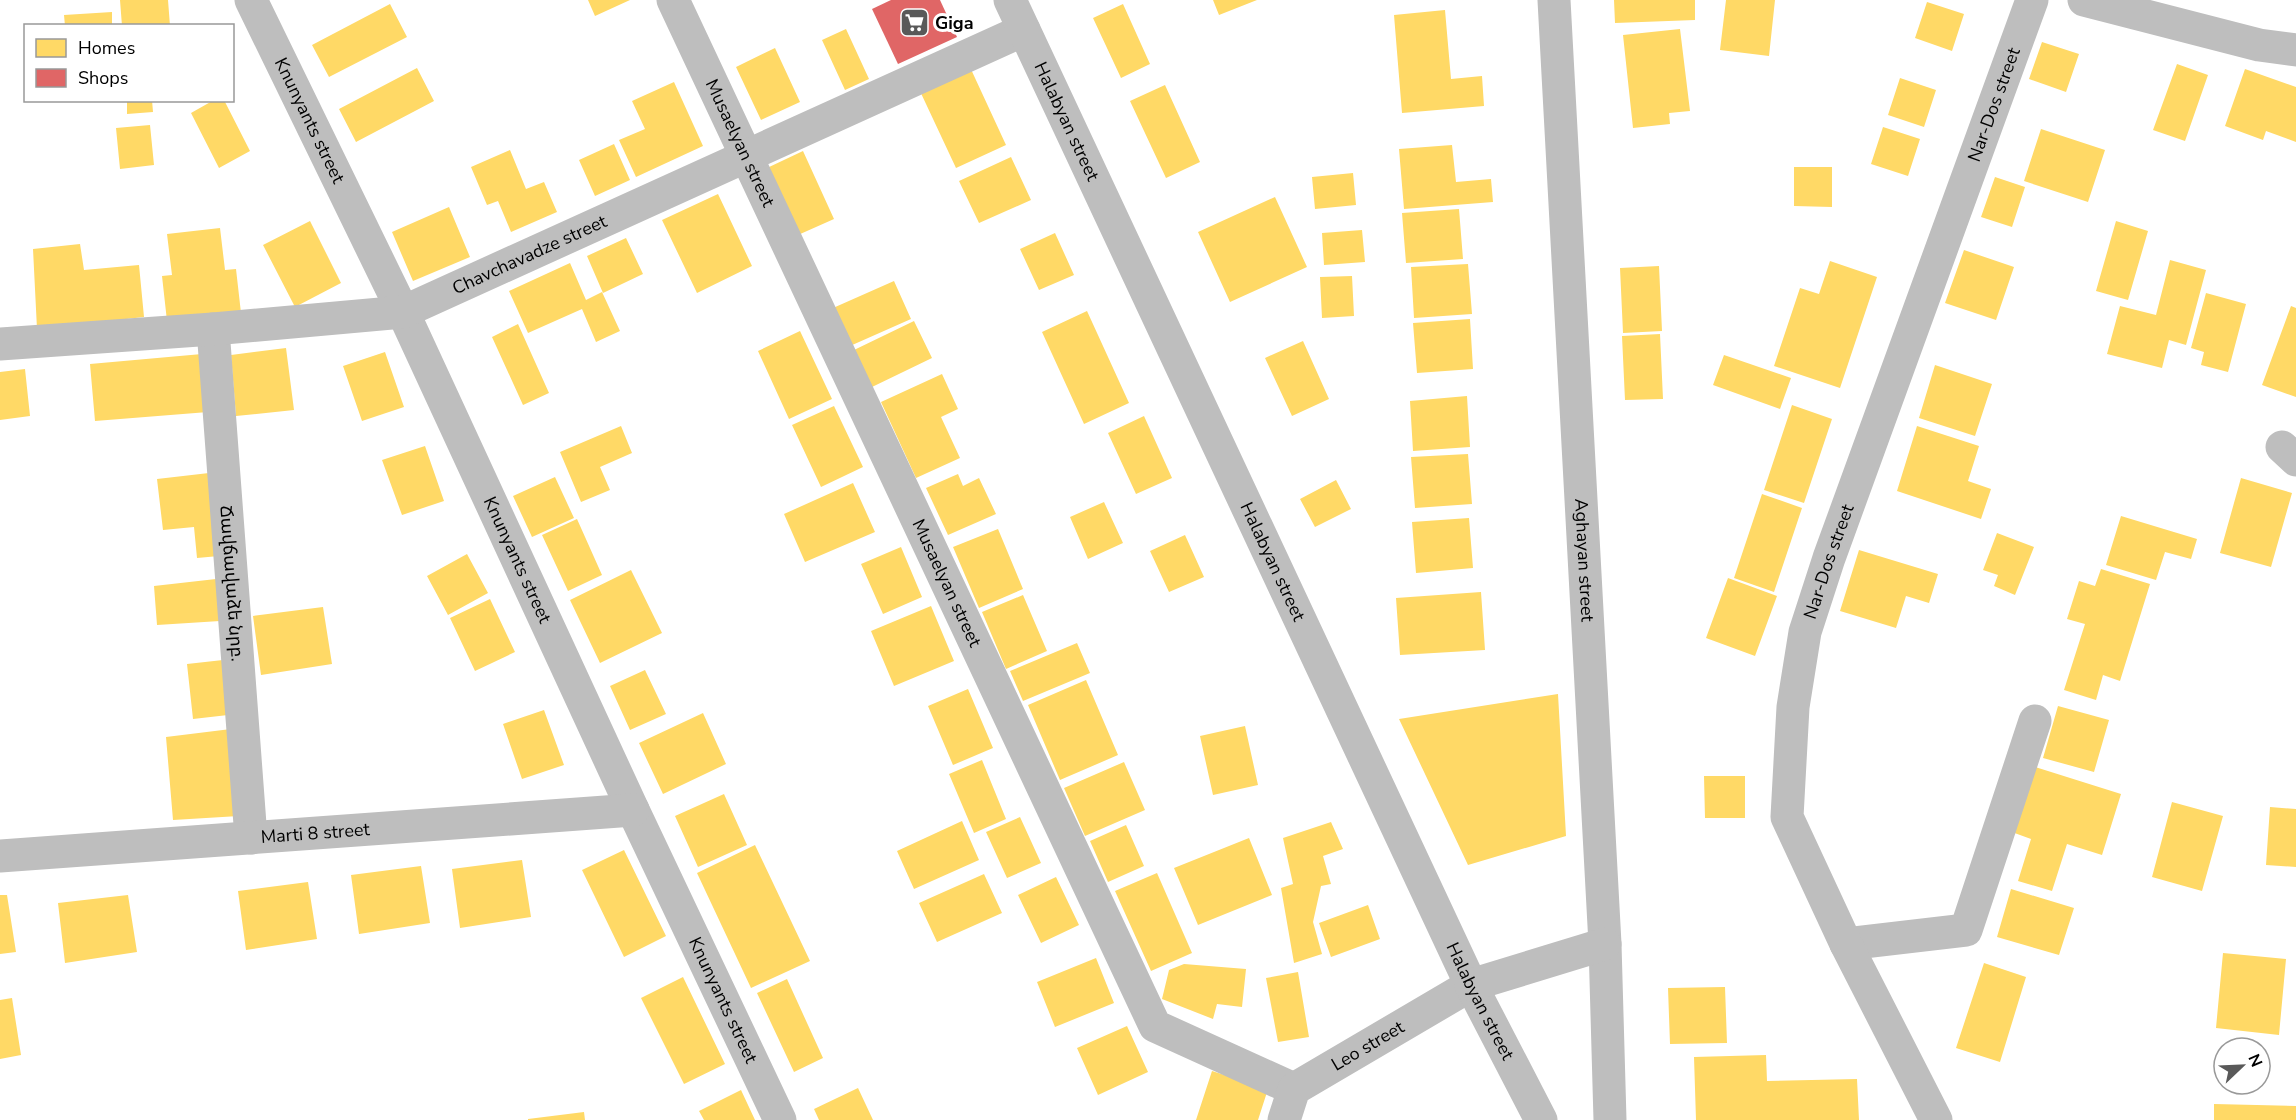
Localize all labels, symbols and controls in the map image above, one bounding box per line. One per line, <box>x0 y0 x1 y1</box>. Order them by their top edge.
supermarket icon: Giga <box>898 7 930 39</box>
place label: Giga <box>935 11 974 35</box>
legend <box>24 24 234 102</box>
text: Homes <box>78 36 135 60</box>
street label: Nar-Dos street <box>1962 44 2026 165</box>
street label: Knunyants street <box>269 54 351 188</box>
street label: Halabyan street <box>1029 58 1105 185</box>
text: Shops <box>78 66 128 90</box>
street label: Musaelyan street <box>700 75 781 211</box>
street label: Chavchavadze street <box>448 209 611 300</box>
street label: Knunyants street <box>478 493 557 628</box>
street label: Halabyan street <box>1235 498 1311 626</box>
street label: Aghayan street <box>1569 498 1600 623</box>
street label: Nar-Dos street <box>1798 500 1860 622</box>
street label: Ճավճավաձե նրբ. <box>214 504 250 662</box>
street label: Musaelyan street <box>906 515 987 651</box>
street label: Marti 8 street <box>260 817 371 849</box>
street label: Knunyants street <box>683 933 764 1068</box>
street label: Halabyan street <box>1441 938 1520 1065</box>
street label: Leo street <box>1327 1015 1409 1076</box>
north arrow <box>2212 1036 2272 1096</box>
text: N <box>2242 1051 2267 1070</box>

